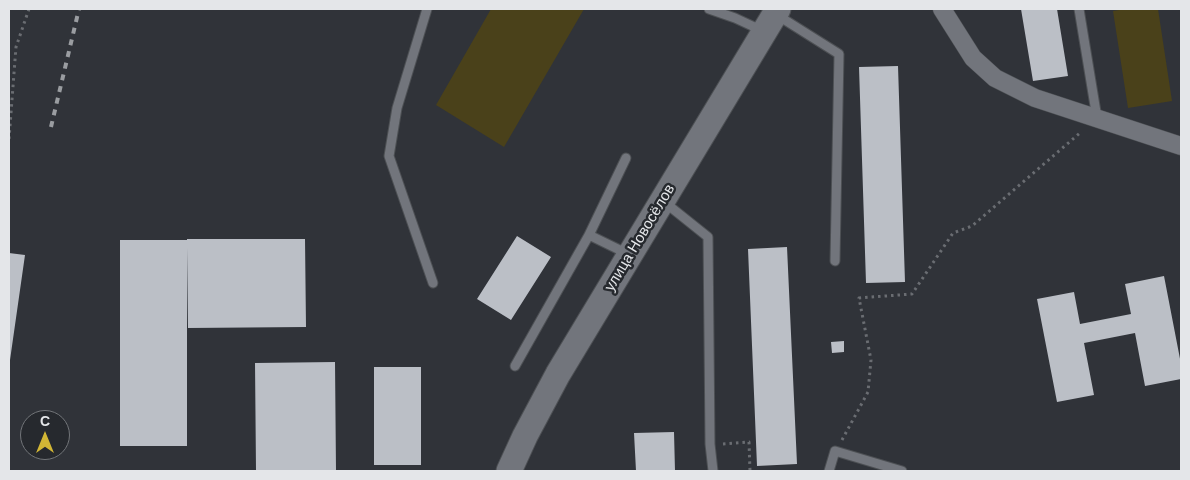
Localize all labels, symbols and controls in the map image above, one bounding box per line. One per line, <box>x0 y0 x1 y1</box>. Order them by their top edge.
street label: улица Новосёлов <box>601 181 679 295</box>
north arrow <box>20 410 70 460</box>
text: С <box>40 413 50 429</box>

